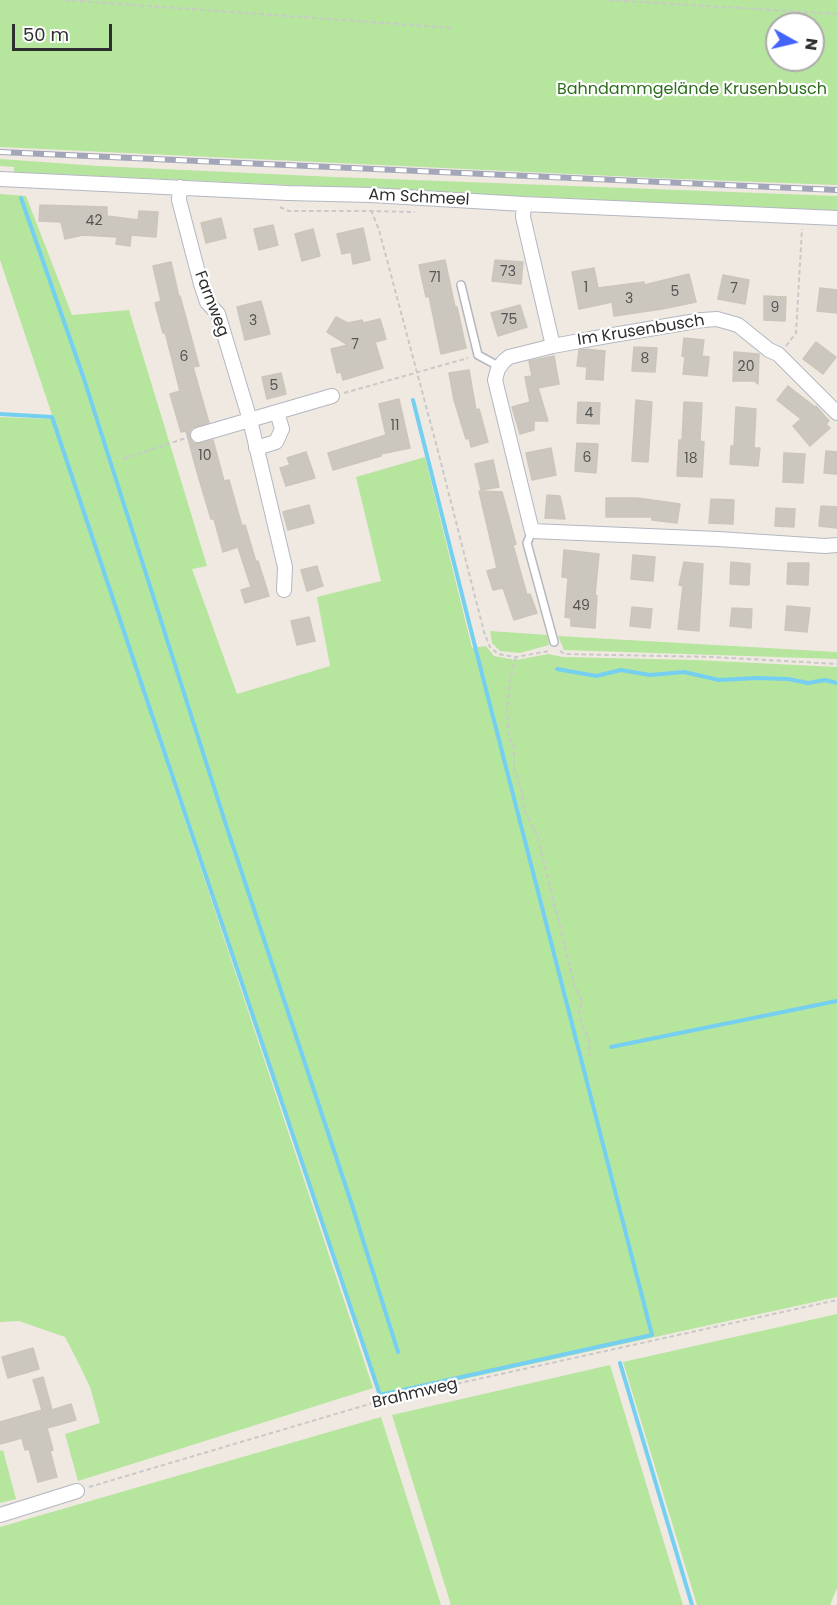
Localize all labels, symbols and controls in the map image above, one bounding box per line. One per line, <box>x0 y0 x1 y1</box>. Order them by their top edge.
scale bar <box>15 12 116 50</box>
north arrow <box>765 12 825 72</box>
text: 50 m <box>23 22 69 47</box>
text: N <box>799 37 824 52</box>
park label: Bahndammgelände Krusenbusch <box>557 80 827 100</box>
street label: Am Schmeel <box>368 186 470 210</box>
house number: 42 <box>86 213 102 229</box>
house number: 73 <box>500 264 516 280</box>
street label: Farnweg <box>190 268 232 340</box>
house number: 71 <box>429 270 441 286</box>
house number: 1 <box>584 280 588 296</box>
house number: 7 <box>730 281 738 297</box>
house number: 5 <box>671 284 679 300</box>
house number: 3 <box>625 291 633 307</box>
house number: 9 <box>771 300 779 316</box>
street label: Im Krusenbusch <box>576 311 706 351</box>
house number: 75 <box>501 312 517 328</box>
house number: 3 <box>249 313 257 329</box>
house number: 7 <box>351 337 359 353</box>
house number: 6 <box>180 349 188 365</box>
house number: 8 <box>641 351 649 367</box>
house number: 20 <box>738 359 754 375</box>
house number: 5 <box>270 378 278 394</box>
house number: 4 <box>585 405 593 421</box>
house number: 11 <box>391 418 399 434</box>
house number: 10 <box>198 448 212 464</box>
house number: 6 <box>583 450 591 466</box>
house number: 18 <box>684 451 698 467</box>
house number: 49 <box>572 598 590 614</box>
street label: Brahmweg <box>370 1375 460 1413</box>

